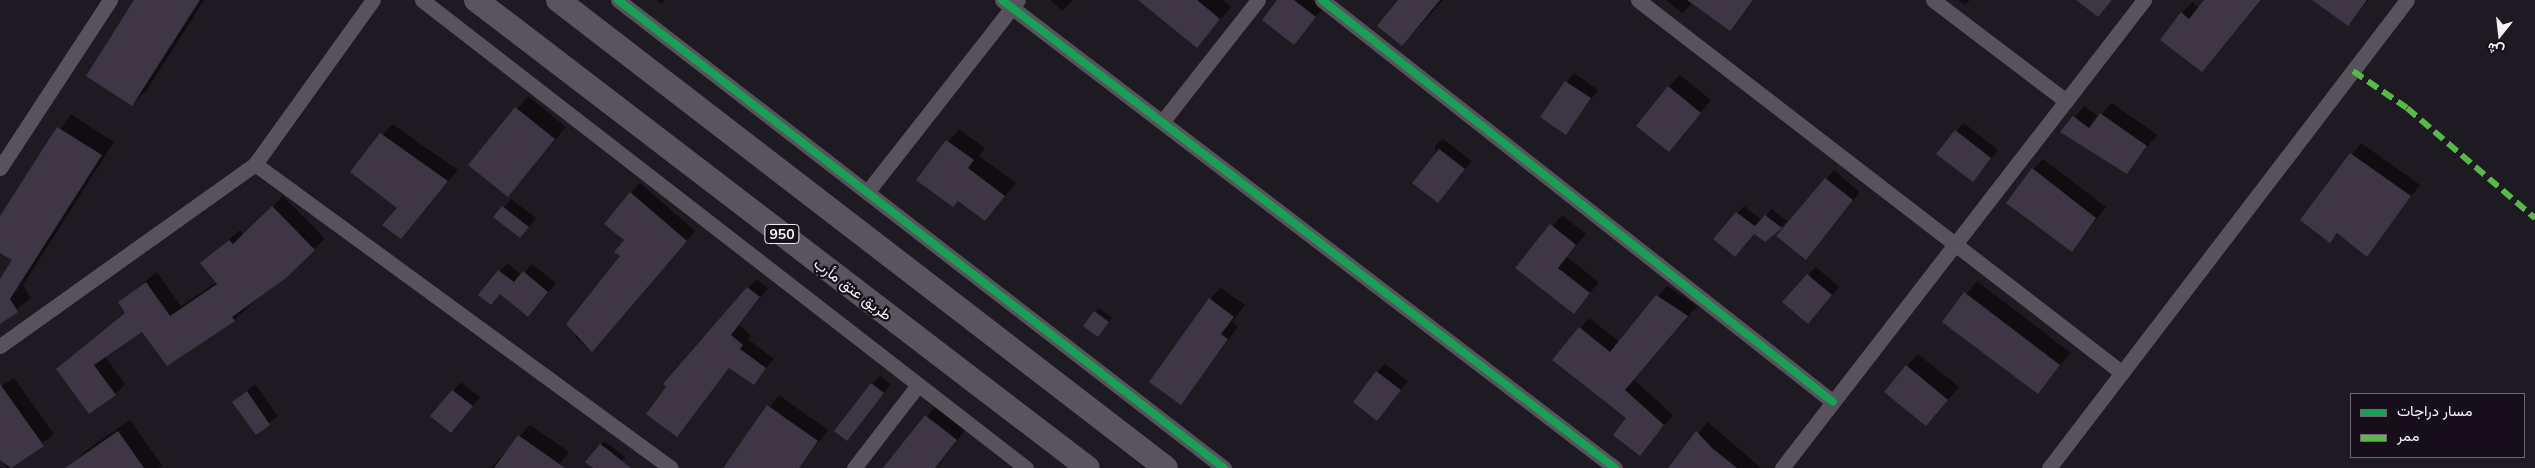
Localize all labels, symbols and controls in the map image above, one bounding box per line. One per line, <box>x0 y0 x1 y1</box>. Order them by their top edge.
north arrow <box>2475 10 2525 60</box>
text: ش <box>2485 38 2506 60</box>
road number: 950 <box>763 222 801 245</box>
street label: طريق عتق مأرب <box>811 254 895 324</box>
legend <box>2350 393 2525 458</box>
text: مسار دراجات <box>2397 401 2473 420</box>
text: ممر <box>2397 426 2419 445</box>

